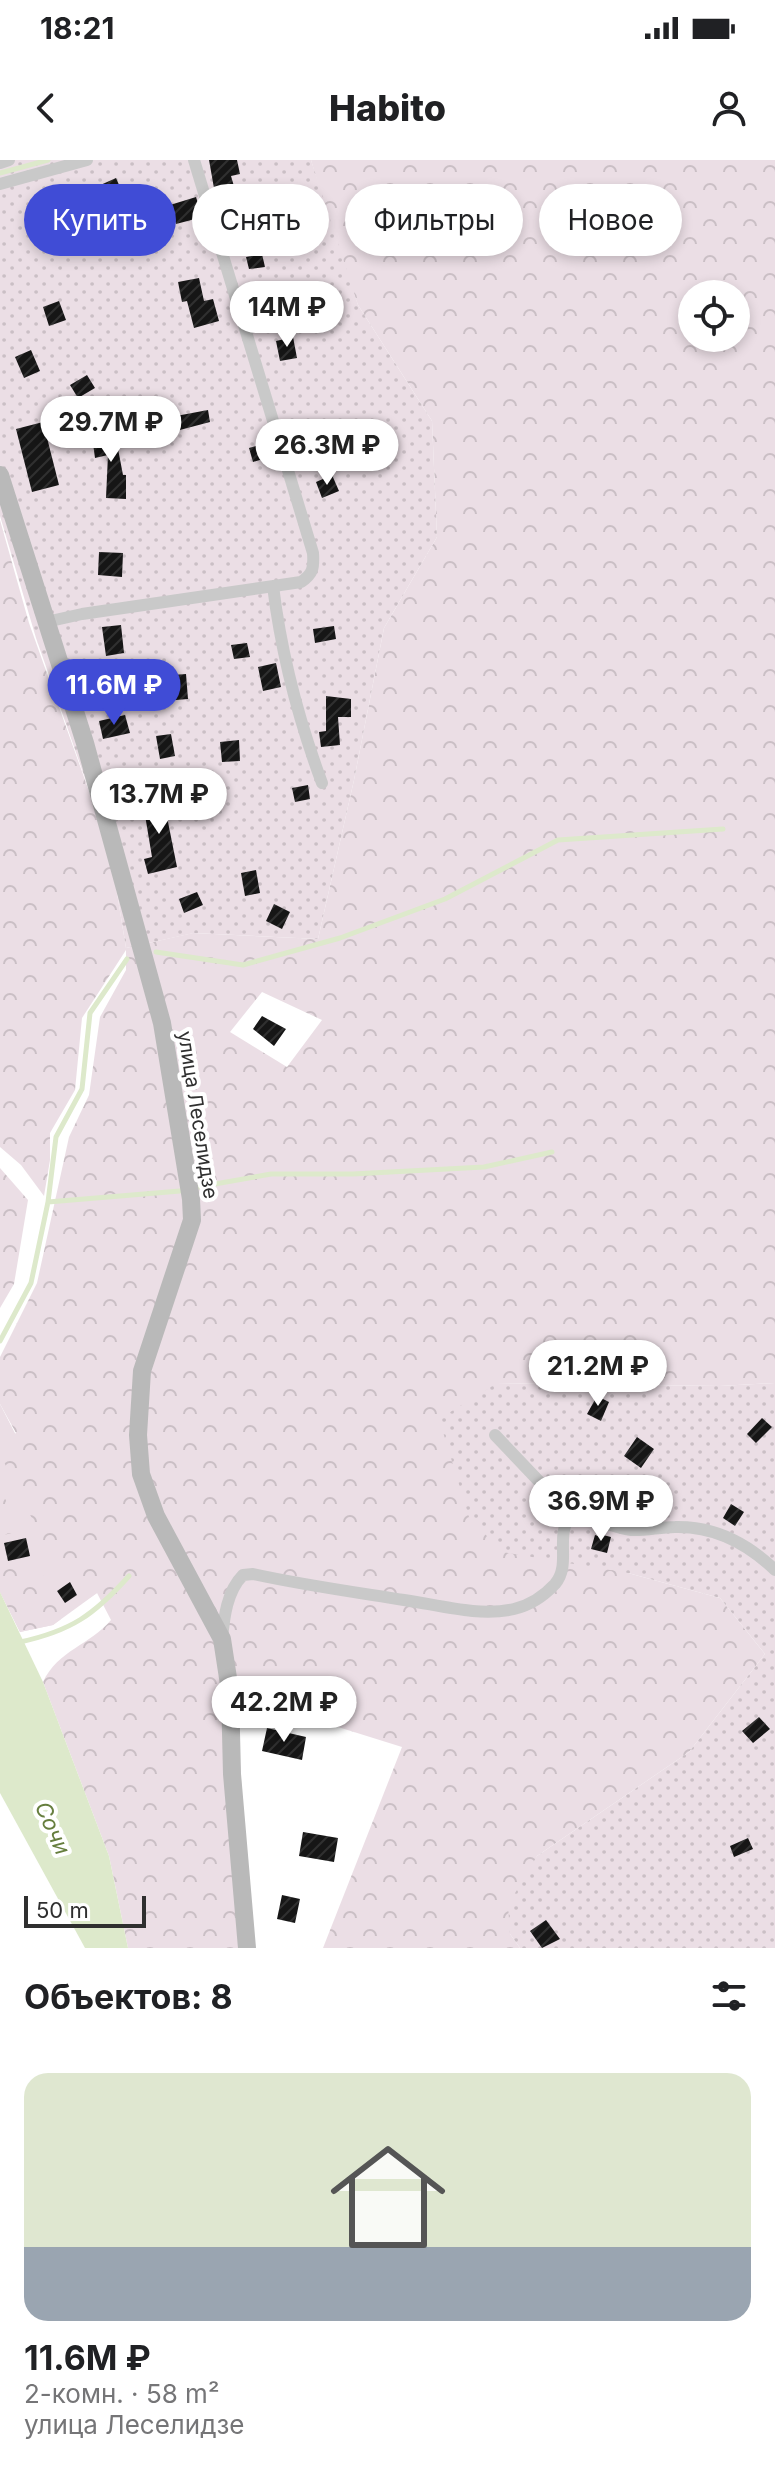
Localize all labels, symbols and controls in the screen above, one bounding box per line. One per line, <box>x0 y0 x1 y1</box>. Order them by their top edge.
text: 18:21 <box>40 10 114 46</box>
icon: back <box>24 86 68 130</box>
text: Habito <box>329 86 446 130</box>
icon: person <box>707 86 751 130</box>
chip: Купить <box>24 184 176 256</box>
chip: Снять <box>192 184 329 256</box>
chip: Фильтры <box>345 184 523 256</box>
chip: Новое <box>539 184 682 256</box>
map controls <box>678 280 750 352</box>
button: locate <box>678 280 750 352</box>
pin: 14M ₽ <box>231 281 343 349</box>
text: 14M ₽ <box>248 291 326 322</box>
pin: 29.7M ₽ <box>37 396 185 464</box>
text: 29.7M ₽ <box>58 406 164 437</box>
pin: 26.3M ₽ <box>253 419 401 487</box>
text: 26.3M ₽ <box>273 429 381 460</box>
pin: 11.6M ₽ <box>40 659 188 727</box>
text: 11.6M ₽ <box>66 669 162 700</box>
pin: 13.7M ₽ <box>85 768 233 836</box>
text: 13.7M ₽ <box>109 778 209 809</box>
street label: улица Леселидзе <box>173 1029 223 1201</box>
pin: 21.2M ₽ <box>524 1340 672 1408</box>
text: 21.2M ₽ <box>547 1350 649 1381</box>
pin: 36.9M ₽ <box>527 1475 675 1543</box>
text: 36.9M ₽ <box>547 1485 655 1516</box>
pin: 42.2M ₽ <box>210 1676 358 1744</box>
text: 42.2M ₽ <box>230 1686 338 1717</box>
water label: Сочи <box>30 1797 76 1859</box>
scale bar <box>24 1892 146 1928</box>
text: 50 m <box>36 1897 89 1923</box>
icon: filters <box>707 1974 751 2018</box>
text: Объектов: 8 <box>24 1976 233 2017</box>
icon: home <box>316 2125 460 2269</box>
text: 11.6M ₽ <box>24 2337 151 2378</box>
text: 2-комн. · 58 m² <box>24 2378 219 2409</box>
text: улица Леселидзе <box>24 2409 244 2440</box>

